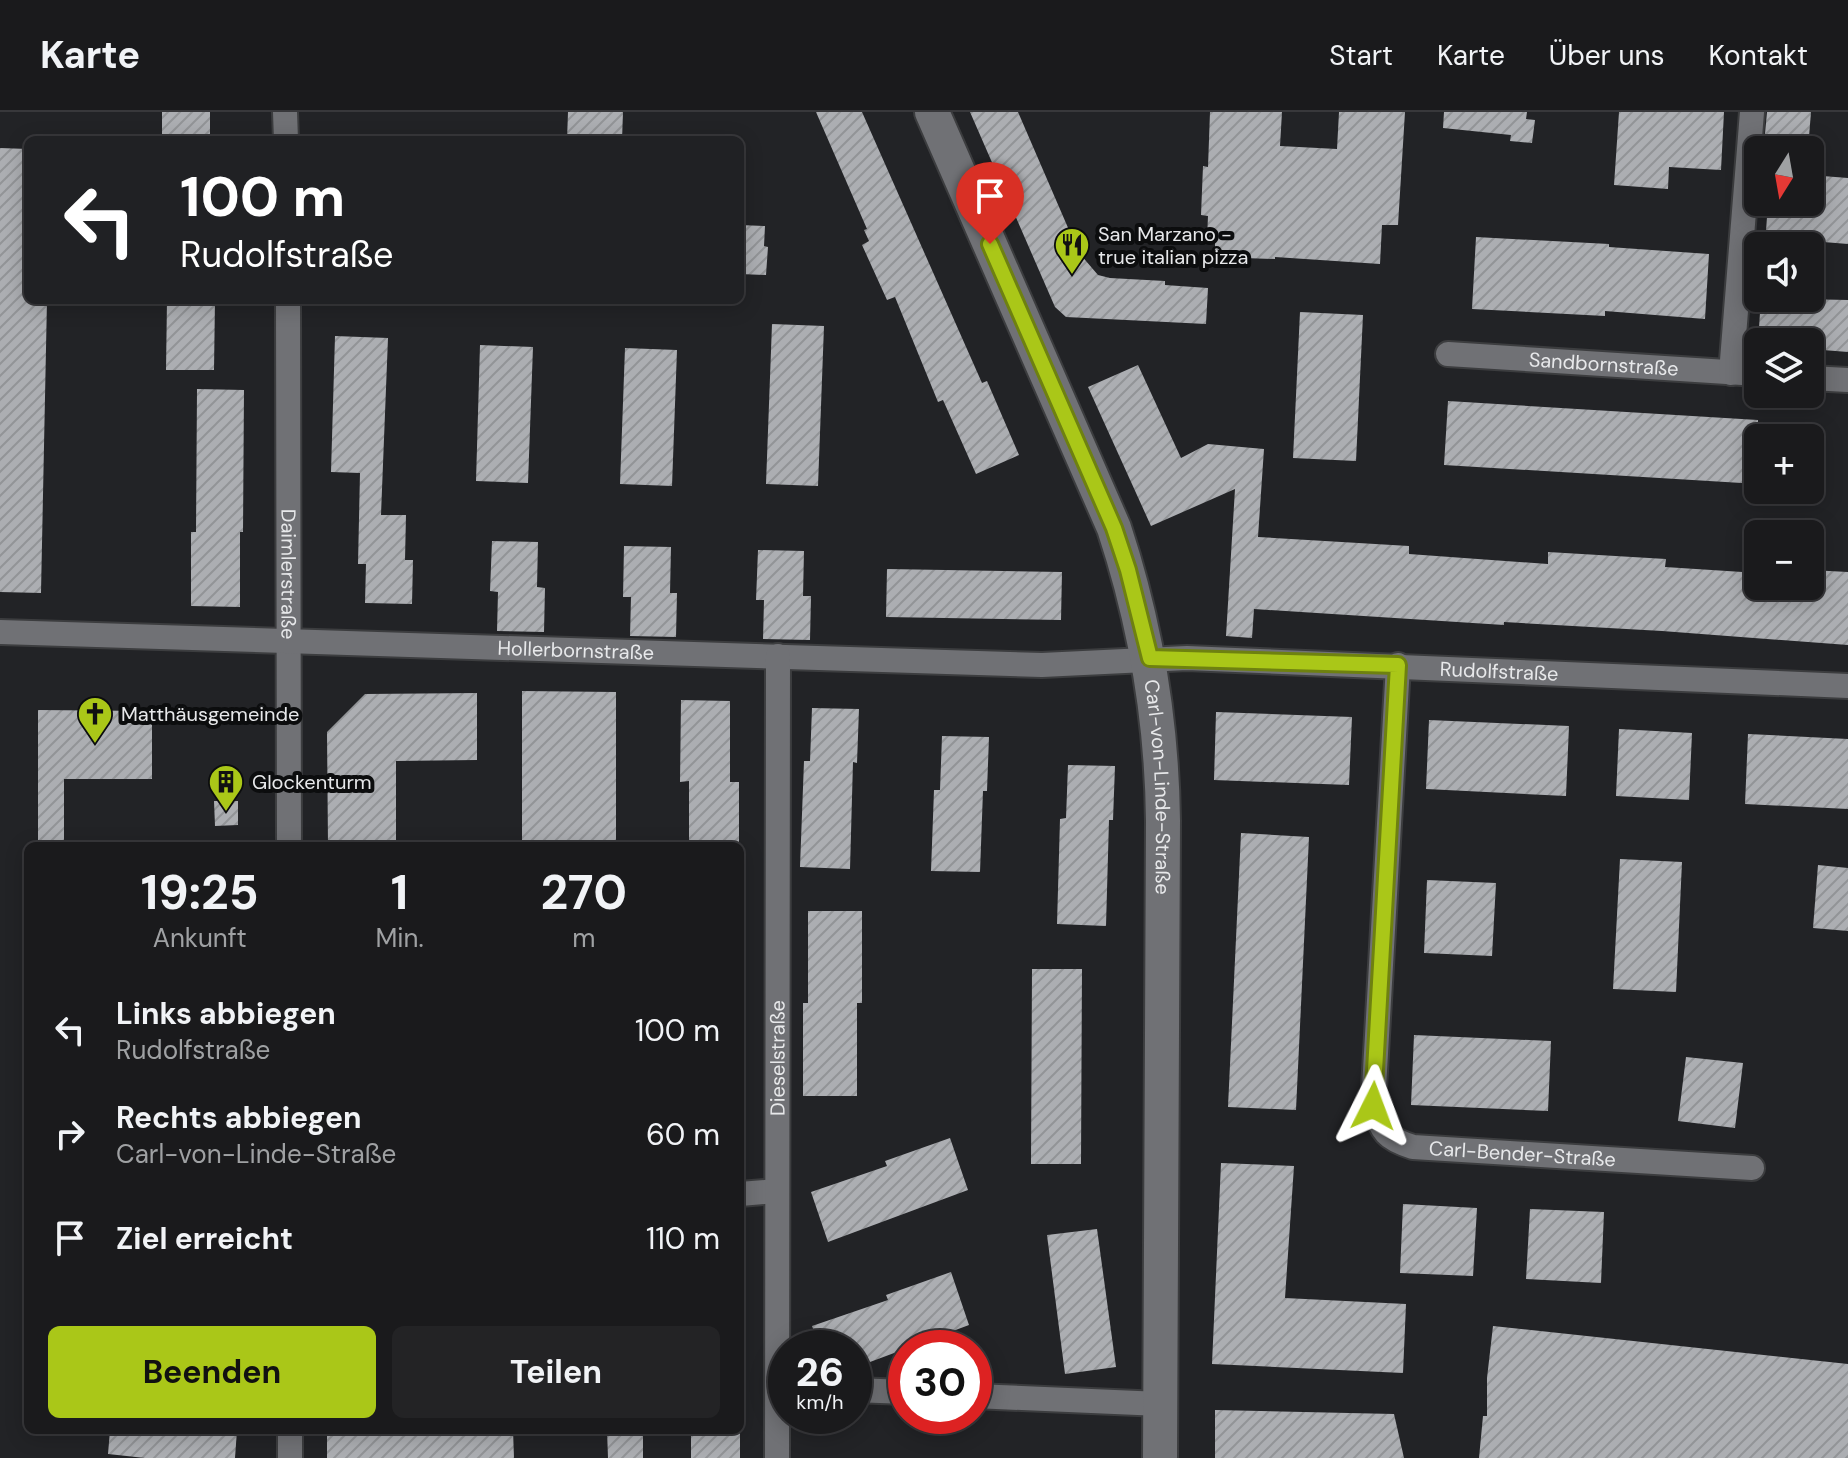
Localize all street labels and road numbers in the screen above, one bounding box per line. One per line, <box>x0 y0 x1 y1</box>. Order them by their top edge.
street label: Sandbornstraße <box>1528 346 1679 382</box>
street label: Daimlerstraße <box>275 509 302 639</box>
street label: Hollerbornstraße <box>497 635 654 666</box>
street label: Rudolfstraße <box>1439 656 1559 687</box>
street label: Carl-von-Linde-Straße <box>1138 677 1176 895</box>
street label: Dieselstraße <box>764 1000 791 1116</box>
street label: Carl-Bender-Straße <box>1428 1135 1617 1173</box>

